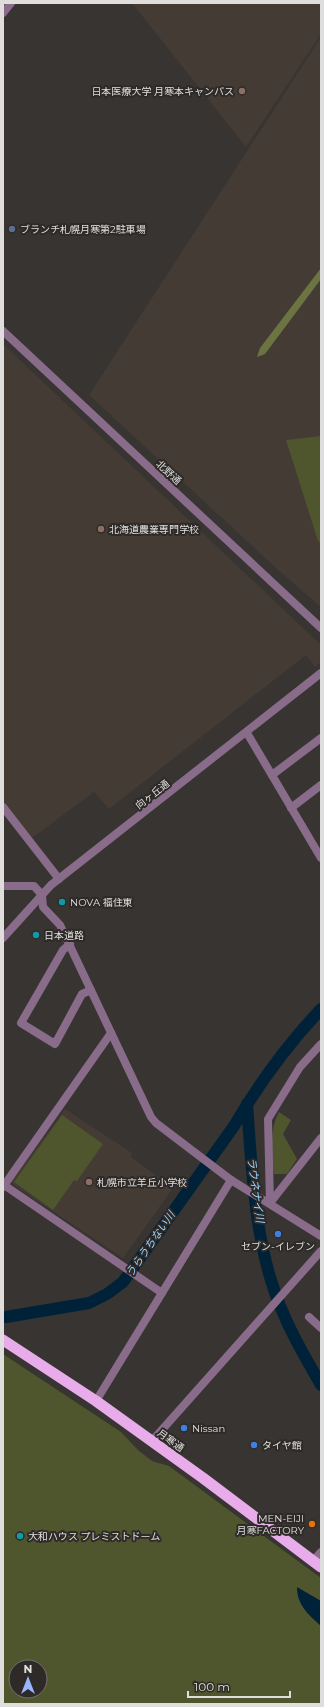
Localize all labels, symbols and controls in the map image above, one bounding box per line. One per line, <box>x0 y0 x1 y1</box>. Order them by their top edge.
place label: 日本医療大学 月寒本キャンパス <box>91 85 234 98</box>
marker: 日本医療大学 月寒本キャンパス <box>237 86 247 96</box>
place label: ブランチ札幌月寒第2駐車場 <box>20 223 146 236</box>
marker: ブランチ札幌月寒第2駐車場 <box>7 224 17 234</box>
street label: 北野通 <box>153 457 184 487</box>
place label: 北海道農業専門学校 <box>109 523 199 536</box>
marker: 北海道農業専門学校 <box>96 524 106 534</box>
street label: 向ヶ丘通 <box>133 777 172 812</box>
place label: NOVA 福住東 <box>70 896 133 909</box>
marker: NOVA 福住東 <box>57 897 67 907</box>
place label: 日本道路 <box>44 929 84 942</box>
marker: 日本道路 <box>31 930 41 940</box>
water label: ラウネナイ川 <box>244 1156 268 1225</box>
place label: 札幌市立羊丘小学校 <box>97 1176 187 1189</box>
marker: 札幌市立羊丘小学校 <box>84 1177 94 1187</box>
water label: うらうちない川 <box>122 1208 178 1280</box>
marker: セブン-イレブン <box>273 1229 283 1239</box>
place label: セブン-イレブン <box>241 1240 315 1253</box>
place label: Nissan <box>192 1422 225 1435</box>
marker: Nissan <box>179 1423 189 1433</box>
street label: 月寒通 <box>155 1426 187 1454</box>
place label: タイヤ館 <box>262 1439 302 1452</box>
marker: タイヤ館 <box>249 1440 259 1450</box>
place label: MEN-EIJI 月寒FACTORY <box>236 1512 305 1537</box>
marker: MEN-EIJI 月寒FACTORY <box>307 1519 317 1529</box>
place label: 大和ハウス プレミストドーム <box>28 1530 160 1543</box>
marker: 大和ハウス プレミストドーム <box>15 1531 25 1541</box>
north arrow <box>8 1659 48 1699</box>
text: N <box>24 1662 32 1676</box>
scale bar <box>188 1673 290 1699</box>
text: 100 m <box>194 1679 230 1694</box>

